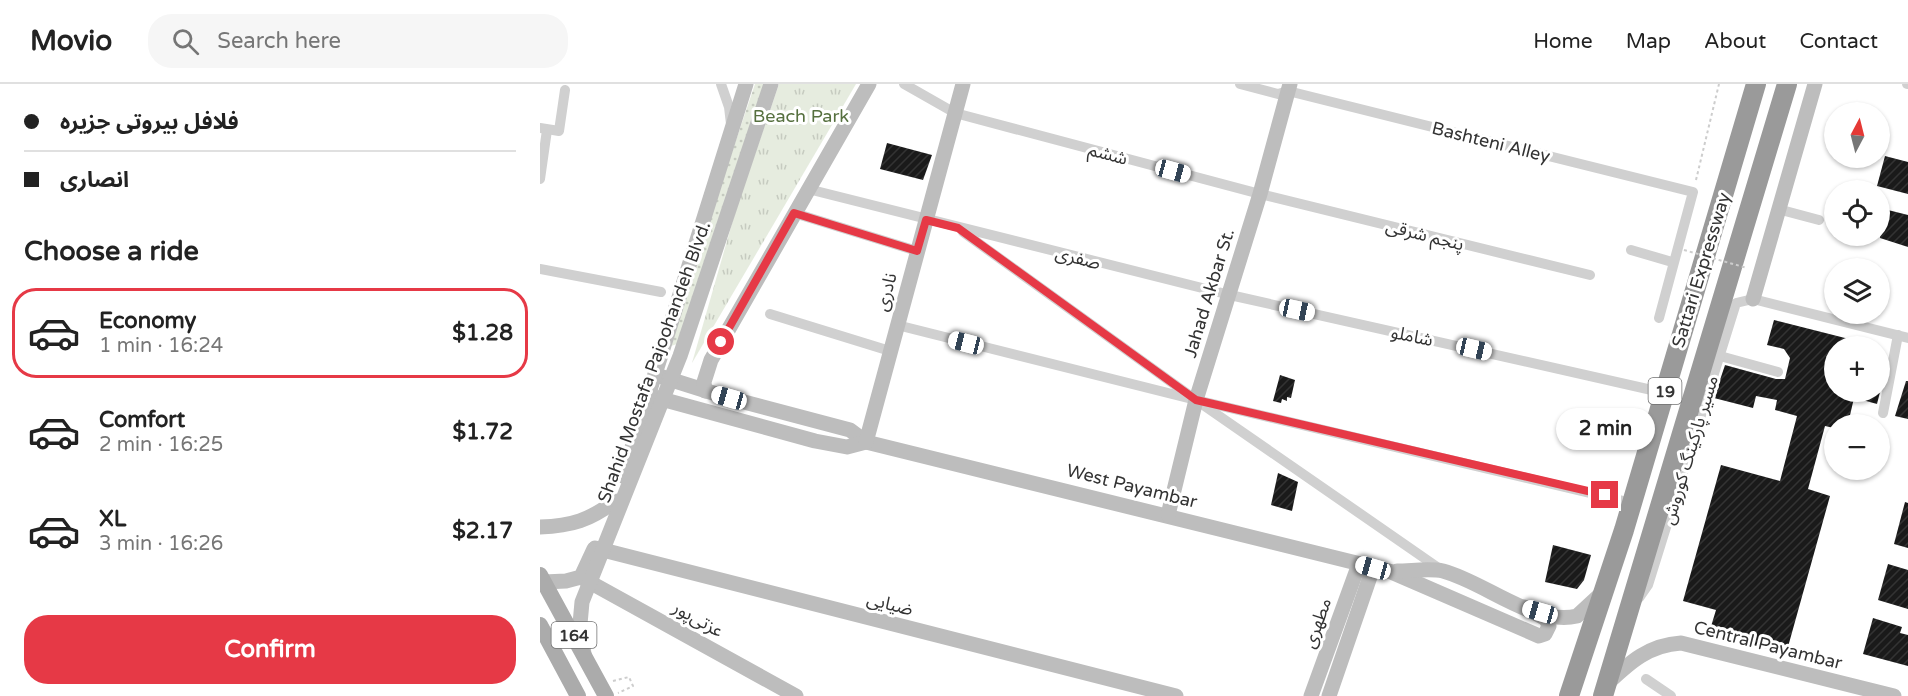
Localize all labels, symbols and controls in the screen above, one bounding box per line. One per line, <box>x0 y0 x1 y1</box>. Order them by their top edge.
search box <box>148 14 568 68</box>
text: Movio <box>30 24 112 58</box>
icon: search <box>169 25 202 58</box>
text: Search here <box>217 28 341 54</box>
text: Home <box>1533 29 1593 54</box>
text: Map <box>1626 29 1671 54</box>
text: About <box>1704 29 1766 54</box>
text: Contact <box>1799 29 1878 54</box>
north arrow <box>1824 102 1890 168</box>
map controls <box>1824 102 1890 480</box>
park label: Beach Park <box>753 105 849 127</box>
text: فلافل بیروتی جزیره <box>60 109 239 135</box>
street label: Bashteni Alley <box>1430 117 1553 167</box>
street label: ششم <box>1086 138 1130 172</box>
car <box>1153 158 1193 184</box>
text: انصاری <box>60 167 129 193</box>
button: locate <box>1824 180 1890 246</box>
street label: Sattari Expressway <box>1667 189 1735 350</box>
street label: پنجم شرقی <box>1383 215 1466 257</box>
street label: Shahid Mostafa Pajoohandeh Blvd. <box>593 218 715 506</box>
street label: Jahad Akbar St. <box>1179 226 1239 360</box>
text: Choose a ride <box>24 235 199 268</box>
street label: صفری <box>1053 242 1103 274</box>
button: layers <box>1824 258 1890 324</box>
street label: نادری <box>870 270 902 314</box>
car <box>1278 297 1316 323</box>
icon: car <box>27 306 81 360</box>
text: Economy <box>99 308 196 334</box>
text: $1.28 <box>452 320 513 346</box>
street label: شاملو <box>1389 321 1435 351</box>
route start <box>707 328 734 355</box>
car <box>946 330 986 356</box>
text: 1 min · 16:24 <box>99 334 223 358</box>
car <box>1454 336 1494 362</box>
button: + <box>1824 336 1890 402</box>
street label: مسیر پارکینگ کوروش <box>1657 373 1723 527</box>
road number: 19 <box>1648 378 1682 404</box>
car <box>709 384 749 412</box>
icon: car <box>27 405 81 459</box>
text: Comfort <box>99 407 185 433</box>
callout: 2 min <box>1556 408 1654 450</box>
button: − <box>1824 414 1890 480</box>
text: 2 min <box>1579 417 1632 441</box>
text: $1.72 <box>452 419 513 445</box>
text: 2 min · 16:25 <box>99 433 223 457</box>
street label: West Payambar <box>1064 459 1200 513</box>
route end <box>1591 481 1618 508</box>
icon: car <box>27 504 81 558</box>
text: XL <box>99 506 126 532</box>
text: $2.17 <box>452 518 513 544</box>
text: 3 min · 16:26 <box>99 532 223 556</box>
car <box>1353 554 1393 582</box>
street label: ضیایی <box>865 588 915 620</box>
street label: مطهری <box>1298 595 1336 651</box>
street label: عزتی‌پور <box>668 596 727 642</box>
car <box>1520 598 1560 626</box>
button: Confirm <box>24 615 516 684</box>
street label: Central Payambar <box>1691 616 1845 674</box>
road number: 164 <box>552 622 597 648</box>

